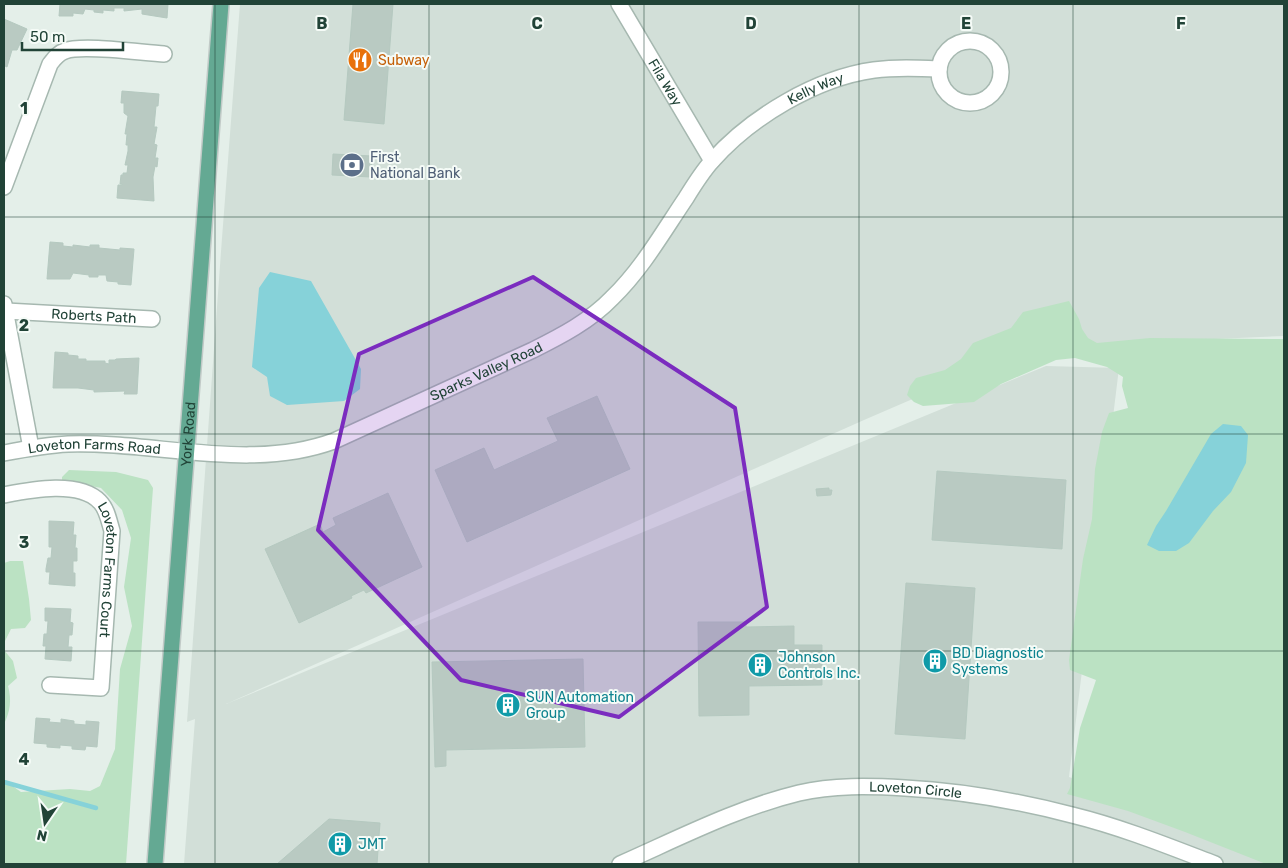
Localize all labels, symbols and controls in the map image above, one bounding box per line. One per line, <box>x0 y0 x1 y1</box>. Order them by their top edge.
text: B <box>316 14 328 33</box>
text: C <box>531 14 543 33</box>
text: D <box>745 14 757 33</box>
text: E <box>961 14 971 33</box>
text: F <box>1176 14 1186 33</box>
scale bar <box>22 20 124 52</box>
text: 50 m <box>30 28 65 46</box>
restaurant icon: Subway <box>347 47 373 73</box>
place label: Subway <box>378 52 430 69</box>
street label: Fila Way <box>644 56 686 110</box>
street label: Kelly Way <box>785 69 846 108</box>
text: 1 <box>20 99 28 118</box>
place label: First National Bank <box>370 149 461 182</box>
bank icon: First National Bank <box>339 152 365 178</box>
street label: Roberts Path <box>51 305 137 327</box>
text: 2 <box>19 316 29 335</box>
street label: Sparks Valley Road <box>427 339 546 405</box>
street label: York Road <box>178 401 199 467</box>
street label: Loveton Farms Road <box>27 436 162 458</box>
street label: Loveton Farms Court <box>94 499 120 639</box>
text: 3 <box>19 533 29 552</box>
place label: BD Diagnostic Systems <box>952 645 1044 678</box>
building icon: BD Diagnostic Systems <box>922 648 948 674</box>
place label: Johnson Controls Inc. <box>778 649 860 682</box>
building icon: Johnson Controls Inc. <box>747 652 773 678</box>
place label: SUN Automation Group <box>526 689 634 722</box>
building icon: SUN Automation Group <box>495 692 521 718</box>
text: 4 <box>19 750 30 769</box>
street label: Loveton Circle <box>869 779 963 802</box>
north arrow <box>20 798 70 848</box>
text: N <box>35 826 49 845</box>
building icon: JMT <box>327 831 353 857</box>
place label: JMT <box>358 836 386 853</box>

